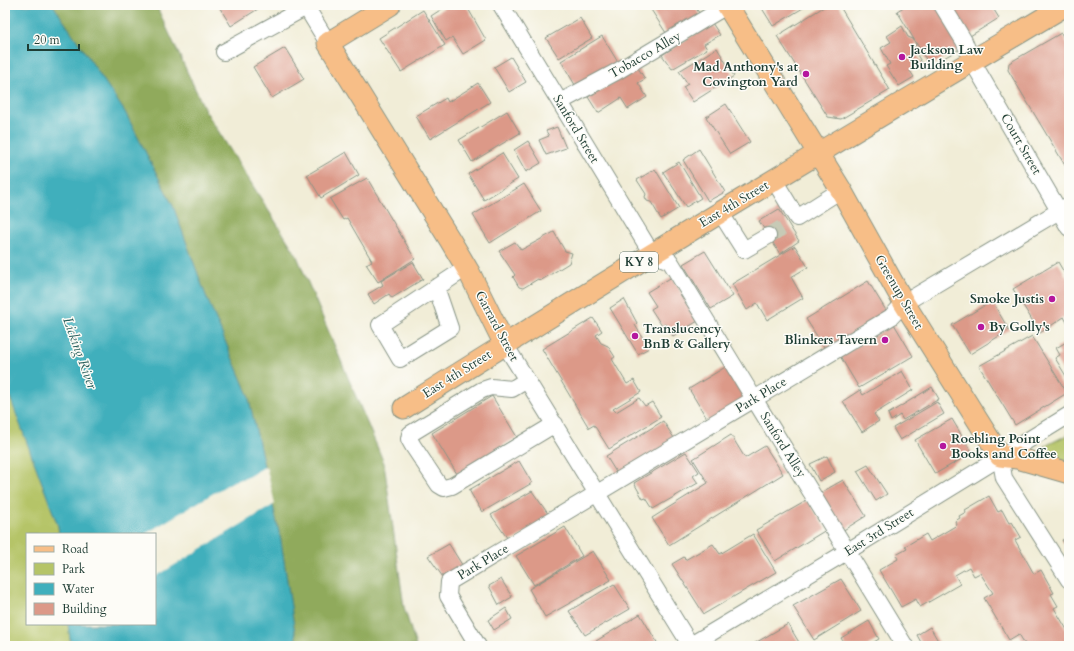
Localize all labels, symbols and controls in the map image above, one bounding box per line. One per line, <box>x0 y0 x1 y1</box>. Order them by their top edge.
scale bar <box>28 26 79 52</box>
street label: Tobacco Alley <box>606 27 684 83</box>
text: 20 m <box>34 32 61 48</box>
place label: Jackson Law Building <box>908 41 984 74</box>
marker: Jackson Law Building <box>897 52 907 62</box>
place label: Mad Anthony's at Covington Yard <box>693 58 799 91</box>
marker: Mad Anthony's at Covington Yard <box>801 69 811 79</box>
street label: Sanford Street <box>548 91 604 167</box>
street label: Court Street <box>996 110 1046 178</box>
street label: East 4th Street <box>696 176 772 232</box>
road number: KY 8 <box>620 252 658 272</box>
street label: Greenup Street <box>870 252 928 332</box>
street label: Garrard Street <box>471 288 523 364</box>
place label: Smoke Justis <box>970 290 1044 308</box>
marker: Smoke Justis <box>1047 294 1057 304</box>
water label: Licking River <box>58 314 102 392</box>
place label: By Golly's <box>989 318 1050 336</box>
place label: Translucency BnB & Gallery <box>643 320 731 353</box>
marker: By Golly's <box>976 322 986 332</box>
marker: Translucency BnB & Gallery <box>630 331 640 341</box>
place label: Blinkers Tavern <box>784 331 878 349</box>
marker: Blinkers Tavern <box>880 335 890 345</box>
street label: East 4th Street <box>419 346 495 402</box>
street label: Park Place <box>732 373 790 417</box>
street label: Sanford Alley <box>756 409 810 481</box>
place label: Roebling Point Books and Coffee <box>951 430 1057 463</box>
marker: Roebling Point Books and Coffee <box>938 441 948 451</box>
street label: East 3rd Street <box>841 504 917 560</box>
legend <box>26 533 156 625</box>
street label: Park Place <box>454 540 512 584</box>
text: Road <box>62 541 89 557</box>
text: Park <box>62 561 86 577</box>
text: Water <box>61 581 95 597</box>
text: Building <box>62 601 107 617</box>

